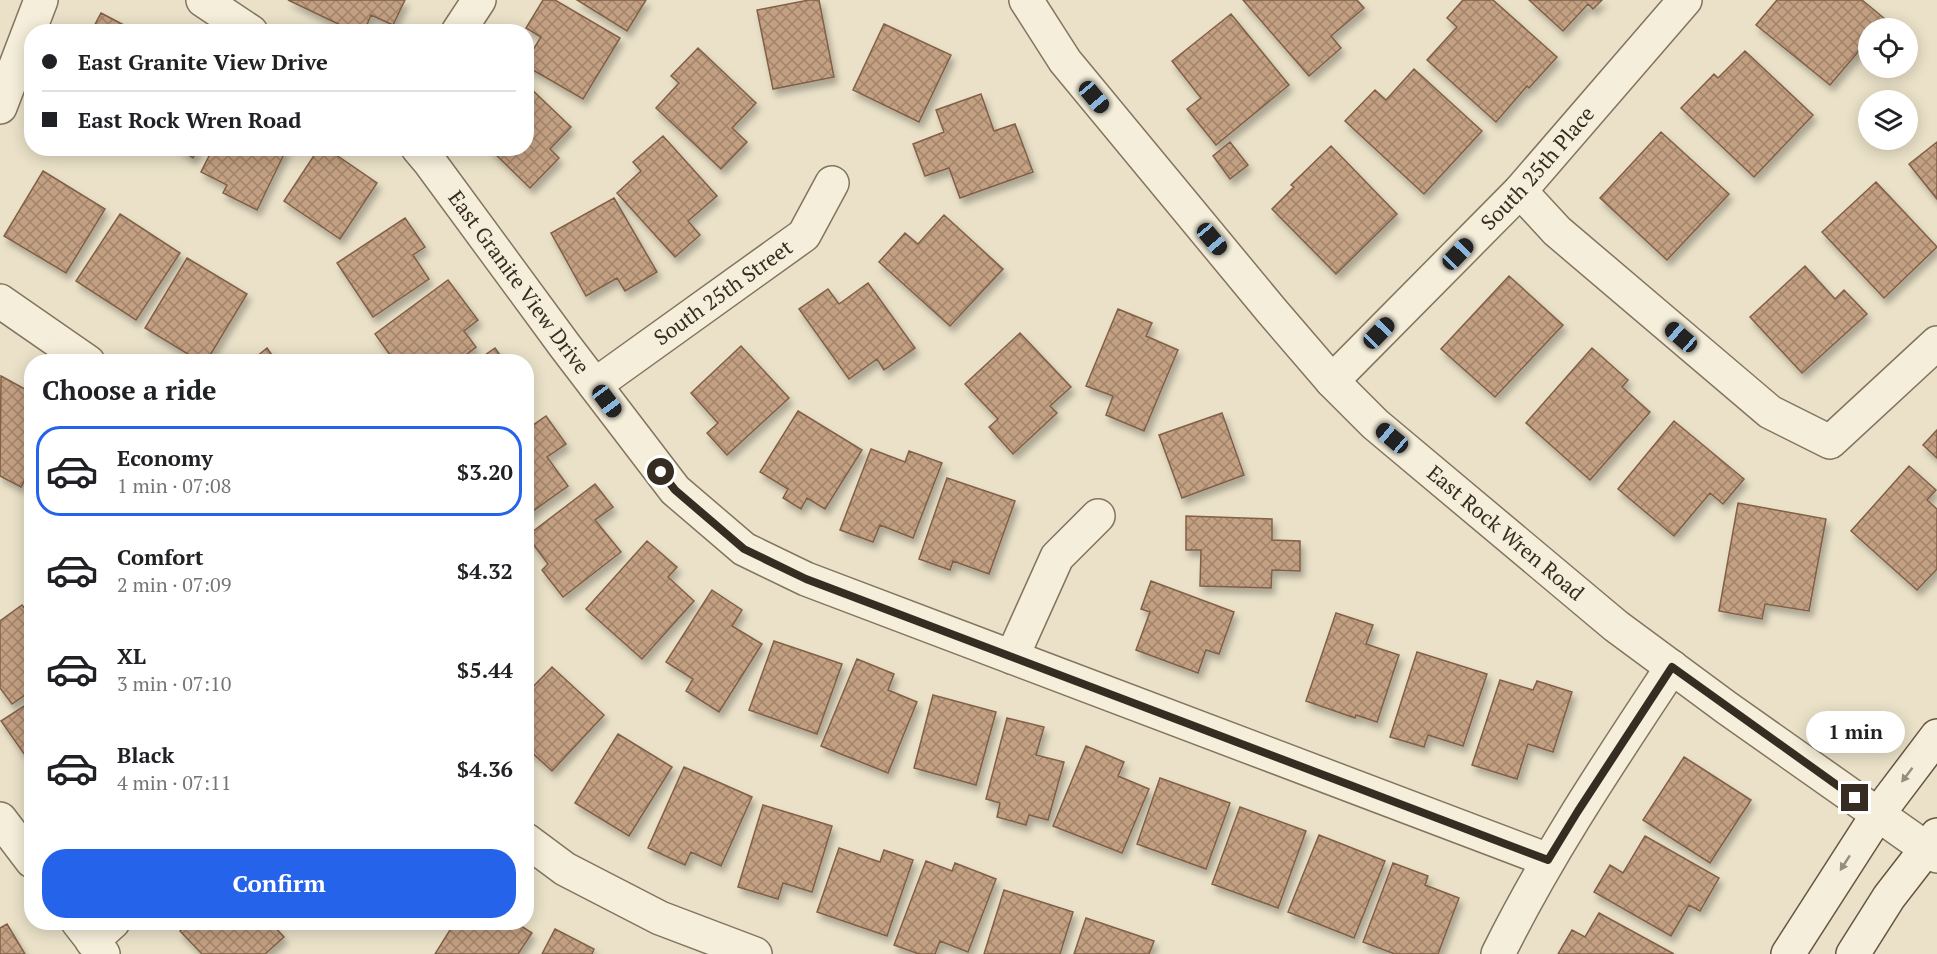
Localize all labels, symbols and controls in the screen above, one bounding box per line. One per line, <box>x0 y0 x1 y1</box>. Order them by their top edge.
map controls <box>1858 18 1918 150</box>
button: locate <box>1858 18 1918 78</box>
text: East Granite View Drive <box>78 47 328 76</box>
car <box>1076 77 1112 117</box>
button: layers <box>1858 90 1918 150</box>
street label: South 25th Place <box>1474 100 1600 236</box>
text: East Rock Wren Road <box>78 105 301 134</box>
street label: East Granite View Drive <box>442 185 596 379</box>
car <box>1194 219 1230 259</box>
street label: South 25th Street <box>648 233 798 351</box>
car <box>1439 235 1477 273</box>
car <box>1360 314 1398 352</box>
car <box>1662 318 1700 356</box>
text: Choose a ride <box>42 372 217 408</box>
car <box>589 381 625 421</box>
car <box>1372 420 1412 456</box>
text: Economy <box>117 443 213 472</box>
icon: car <box>45 444 99 498</box>
text: $3.20 <box>457 457 513 486</box>
route start <box>647 458 674 485</box>
street label: East Rock Wren Road <box>1422 459 1591 607</box>
text: 1 min · 07:08 <box>117 472 231 499</box>
text: Comfort <box>117 542 203 571</box>
icon: car <box>45 543 99 597</box>
text: $4.32 <box>457 556 513 585</box>
text: 2 min · 07:09 <box>117 571 231 598</box>
text: XL <box>117 641 146 670</box>
icon: car <box>45 642 99 696</box>
text: $5.44 <box>457 655 513 684</box>
text: 3 min · 07:10 <box>117 670 231 697</box>
callout: 1 min <box>1806 711 1904 753</box>
text: 1 min <box>1828 718 1883 745</box>
text: Black <box>117 740 174 769</box>
icon: car <box>45 741 99 795</box>
text: $4.36 <box>457 754 513 783</box>
one-way arrow <box>1901 767 1914 783</box>
text: 4 min · 07:11 <box>117 769 231 796</box>
route end <box>1841 784 1868 811</box>
button: Confirm <box>42 849 516 918</box>
one-way arrow <box>1840 854 1851 871</box>

